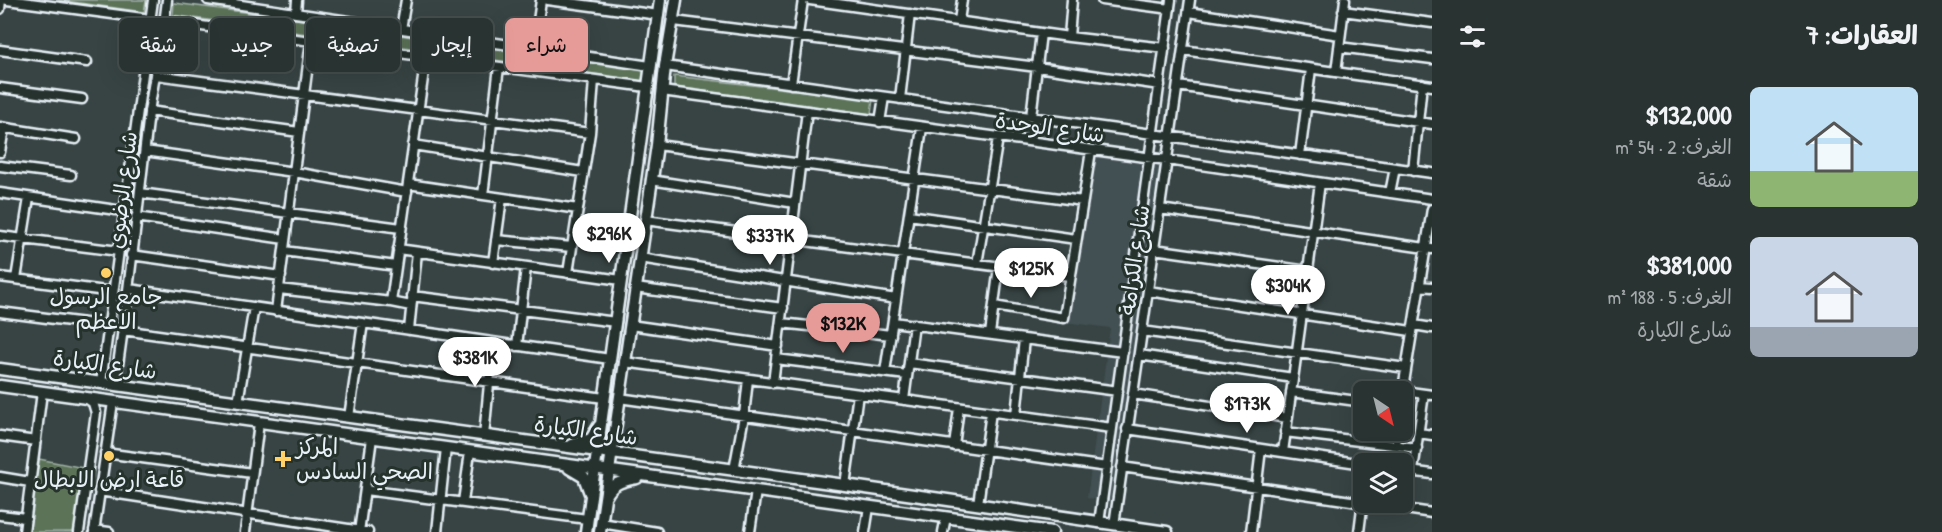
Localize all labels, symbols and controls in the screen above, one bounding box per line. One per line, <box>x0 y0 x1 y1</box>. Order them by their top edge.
text: العقارات: 7 <box>1806 17 1918 52</box>
chip: شقة <box>119 18 198 72</box>
chip: جديد <box>210 18 294 72</box>
chip: تصفية <box>306 18 400 72</box>
chip: إيجار <box>412 18 493 72</box>
chip: شراء <box>505 18 588 72</box>
icon: filters <box>1456 20 1489 53</box>
text: $132,000 <box>1645 97 1732 132</box>
street label: شارع الوحدة <box>993 104 1107 151</box>
icon: home <box>1798 111 1870 183</box>
street label: شارع الرضوي <box>100 130 146 251</box>
text: الغرف: 2 · 54 m² <box>1615 133 1732 160</box>
text: شقة <box>1697 166 1732 193</box>
street label: شارع الكرامة <box>1111 203 1158 317</box>
pin: $296K <box>567 213 651 264</box>
pin: $337K <box>728 215 812 266</box>
text: $296K <box>586 219 632 246</box>
text: $337K <box>746 221 794 248</box>
text: $381,000 <box>1646 247 1732 282</box>
pin: $125K <box>989 248 1073 299</box>
text: $125K <box>1008 254 1054 281</box>
icon: home <box>1798 261 1870 333</box>
pin: $304K <box>1246 265 1330 316</box>
marker: جامع الرسول الاعظم <box>99 266 113 280</box>
text: $304K <box>1265 271 1311 298</box>
place label: جامع الرسول الاعظم <box>49 281 163 338</box>
text: الغرف: 5 · 188 m² <box>1608 283 1732 310</box>
pin: $132K <box>801 303 885 354</box>
text: $132K <box>820 309 866 336</box>
text: شارع الكيارة <box>1637 316 1732 343</box>
pin: $381K <box>433 337 517 388</box>
street label: شارع الكيارة <box>51 342 159 387</box>
text: $381K <box>452 343 498 370</box>
north arrow <box>1353 381 1413 441</box>
map controls <box>1353 381 1413 513</box>
pin: $173K <box>1205 383 1289 434</box>
text: $173K <box>1224 389 1270 416</box>
street label: شارع الكيارة <box>532 408 640 453</box>
place label: المركز الصحي السادس <box>294 431 433 491</box>
marker: قاعة ارض الابطال <box>102 449 116 463</box>
marker: المركز الصحي السادس <box>274 450 292 468</box>
button: layers <box>1353 453 1413 513</box>
place label: قاعة ارض الابطال <box>34 464 184 494</box>

